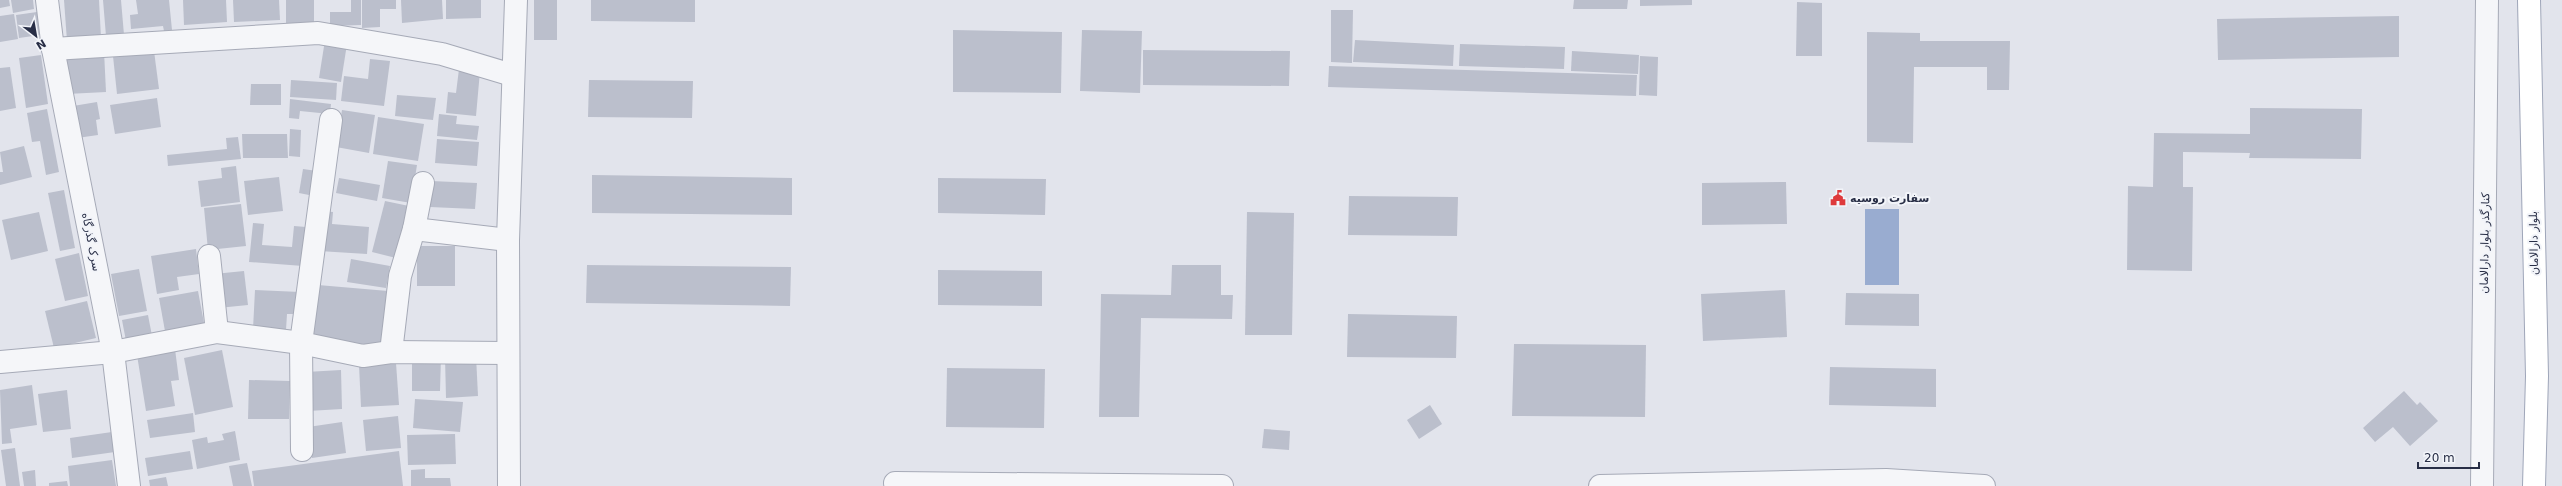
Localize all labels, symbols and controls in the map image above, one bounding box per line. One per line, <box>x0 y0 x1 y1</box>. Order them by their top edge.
north arrow <box>16 16 56 56</box>
text: N <box>34 36 48 52</box>
public building icon: سفارت روسیه <box>1829 189 1847 207</box>
place label: سفارت روسیه <box>1850 192 1929 205</box>
street label: کنارگذر بلوار دارالامان <box>2478 192 2492 294</box>
street label: بلوار دارالامان <box>2527 211 2541 275</box>
street label: سرک گذرگاه <box>79 212 103 272</box>
scale bar <box>2418 444 2479 470</box>
text: 20 m <box>2424 451 2455 465</box>

